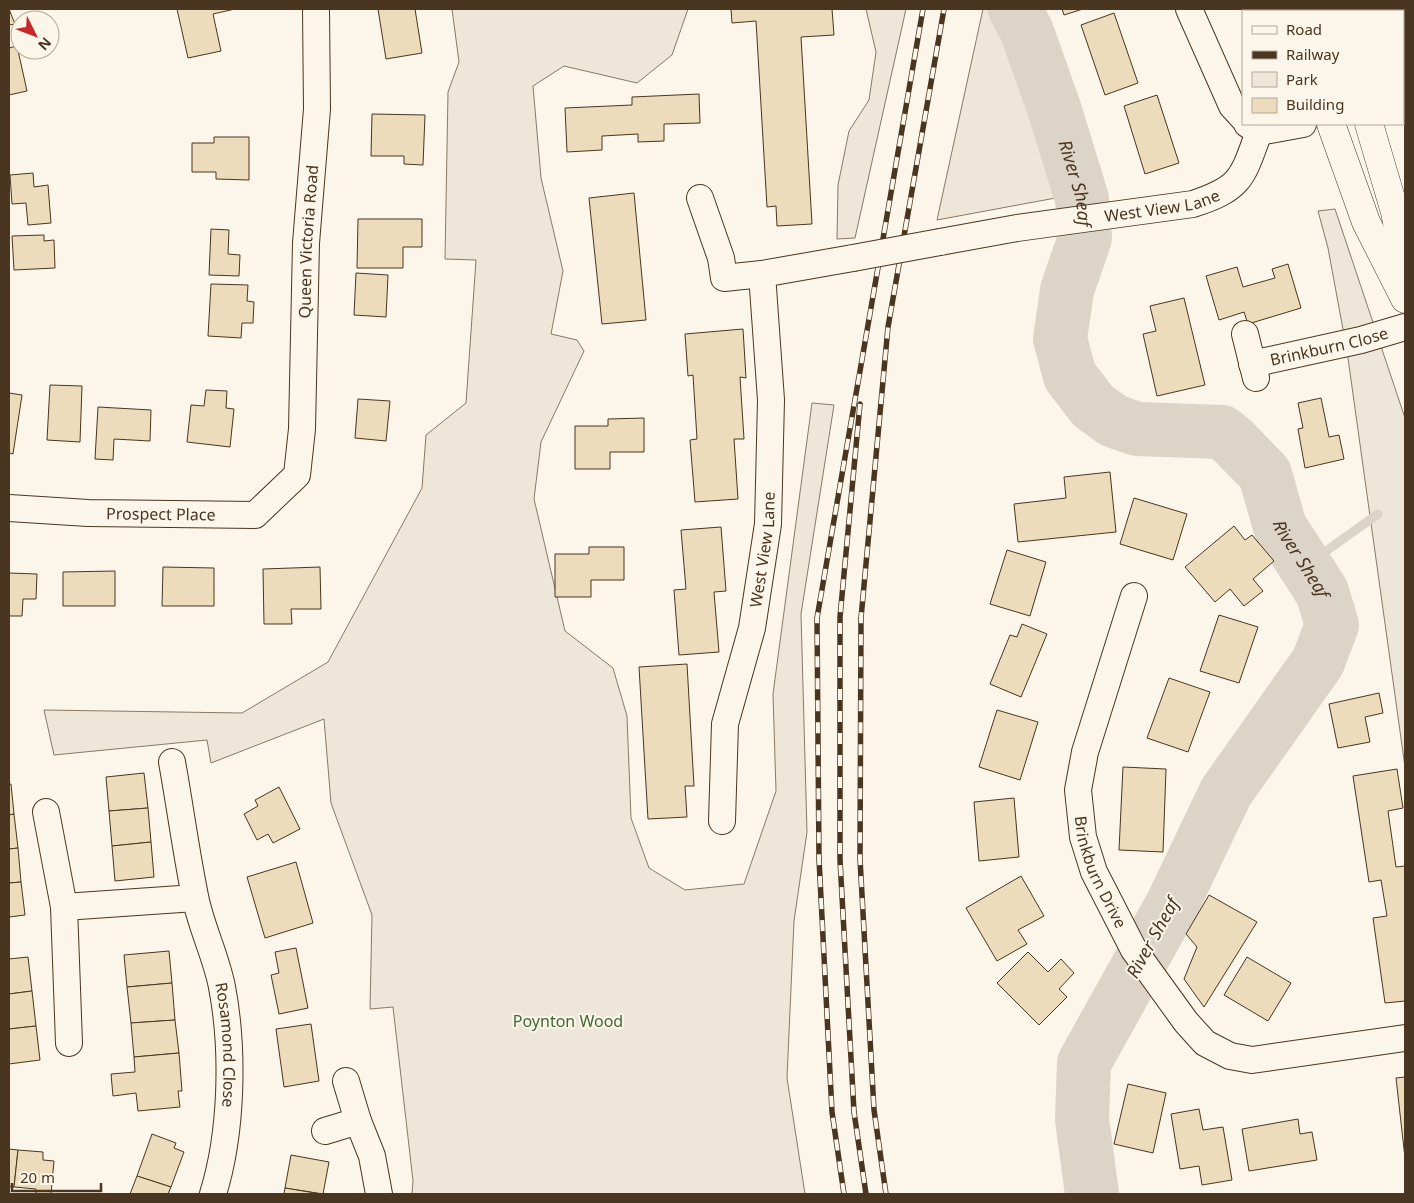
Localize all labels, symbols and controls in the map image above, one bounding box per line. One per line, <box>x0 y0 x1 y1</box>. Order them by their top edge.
north arrow <box>10 10 60 60</box>
legend <box>1242 10 1404 125</box>
text: Road <box>1286 19 1322 39</box>
text: N <box>34 33 56 55</box>
text: Railway <box>1286 44 1340 64</box>
text: Park <box>1286 69 1318 89</box>
text: Building <box>1286 94 1344 114</box>
water label: River Sheaf <box>1053 137 1097 230</box>
street label: Queen Victoria Road <box>293 164 323 319</box>
street label: West View Lane <box>1103 184 1223 227</box>
street label: Brinkburn Close <box>1268 322 1391 371</box>
street label: West View Lane <box>744 491 780 609</box>
street label: Prospect Place <box>106 502 216 526</box>
water label: River Sheaf <box>1268 517 1337 602</box>
street label: Brinkburn Drive <box>1070 815 1132 932</box>
water label: River Sheaf <box>1120 891 1185 982</box>
street label: Rosamond Close <box>210 980 240 1108</box>
park label: Poynton Wood <box>513 1010 623 1032</box>
scale bar <box>12 1160 101 1192</box>
text: 20 m <box>20 1167 55 1187</box>

